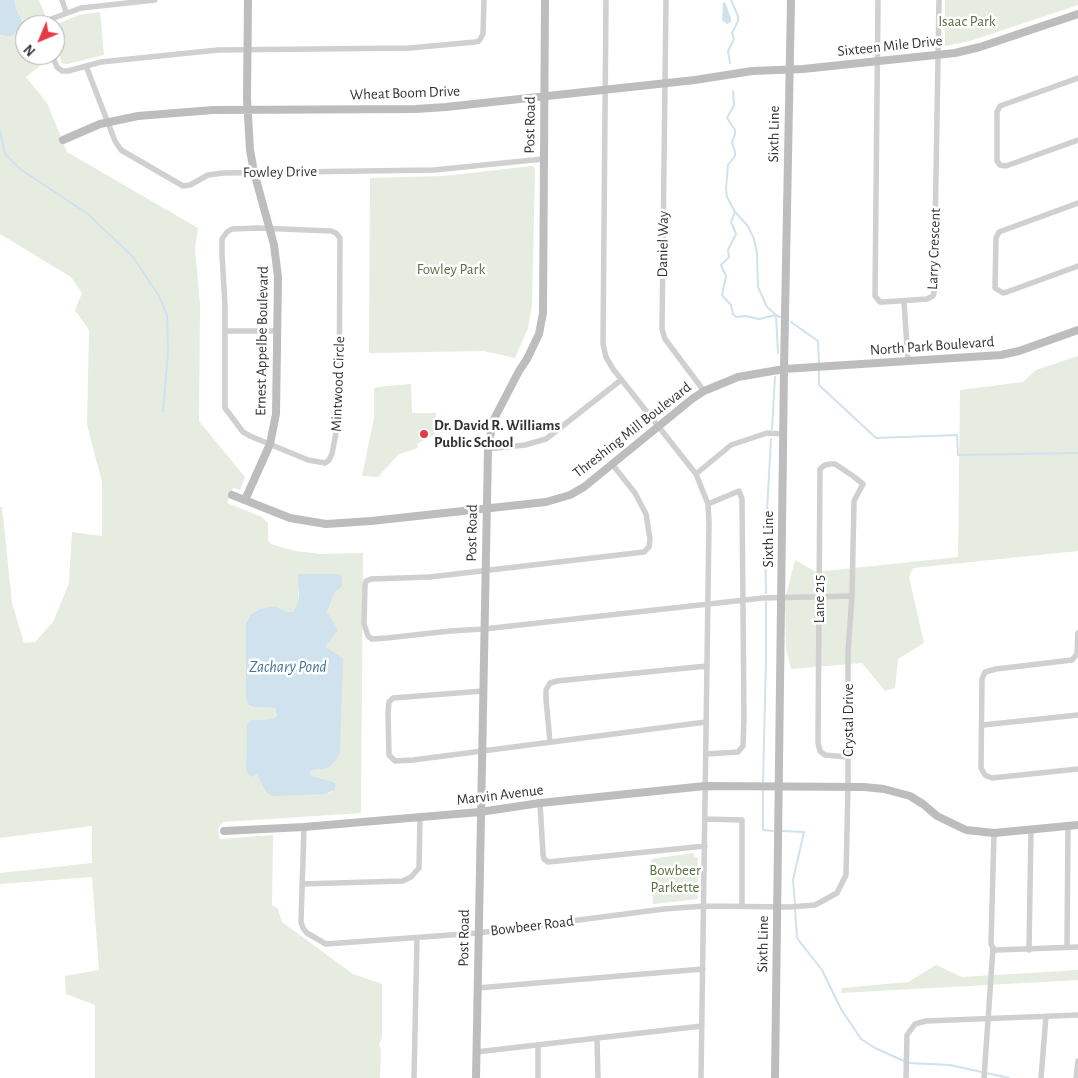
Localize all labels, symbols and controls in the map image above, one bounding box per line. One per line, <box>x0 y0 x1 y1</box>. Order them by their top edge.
park label: Isaac Park <box>938 12 996 30</box>
north arrow <box>15 15 65 65</box>
street label: Sixteen Mile Drive <box>837 32 943 60</box>
text: N <box>22 42 38 58</box>
street label: Wheat Boom Drive <box>350 82 460 104</box>
street label: Post Road <box>521 96 539 154</box>
street label: Sixth Line <box>765 105 783 163</box>
street label: Fowley Drive <box>243 162 317 182</box>
street label: Larry Crescent <box>924 208 944 290</box>
street label: Daniel Way <box>653 211 673 277</box>
park label: Fowley Park <box>417 260 485 278</box>
street label: Ernest Appelbe Boulevard <box>252 266 272 416</box>
street label: North Park Boulevard <box>869 333 995 359</box>
street label: Mintwood Circle <box>327 336 349 432</box>
street label: Threshing Mill Boulevard <box>569 378 695 482</box>
place label: Dr. David R. Williams Public School <box>434 416 560 451</box>
marker: Dr. David R. Williams Public School <box>418 428 430 440</box>
street label: Post Road <box>463 504 481 562</box>
street label: Sixth Line <box>759 511 777 567</box>
street label: Lane 215 <box>810 575 828 623</box>
water label: Zachary Pond <box>249 657 327 677</box>
street label: Crystal Drive <box>839 683 857 757</box>
street label: Marvin Avenue <box>456 781 544 809</box>
park label: Bowbeer Parkette <box>649 861 701 896</box>
street label: Post Road <box>455 909 473 967</box>
street label: Bowbeer Road <box>489 912 575 940</box>
street label: Sixth Line <box>754 915 772 973</box>

